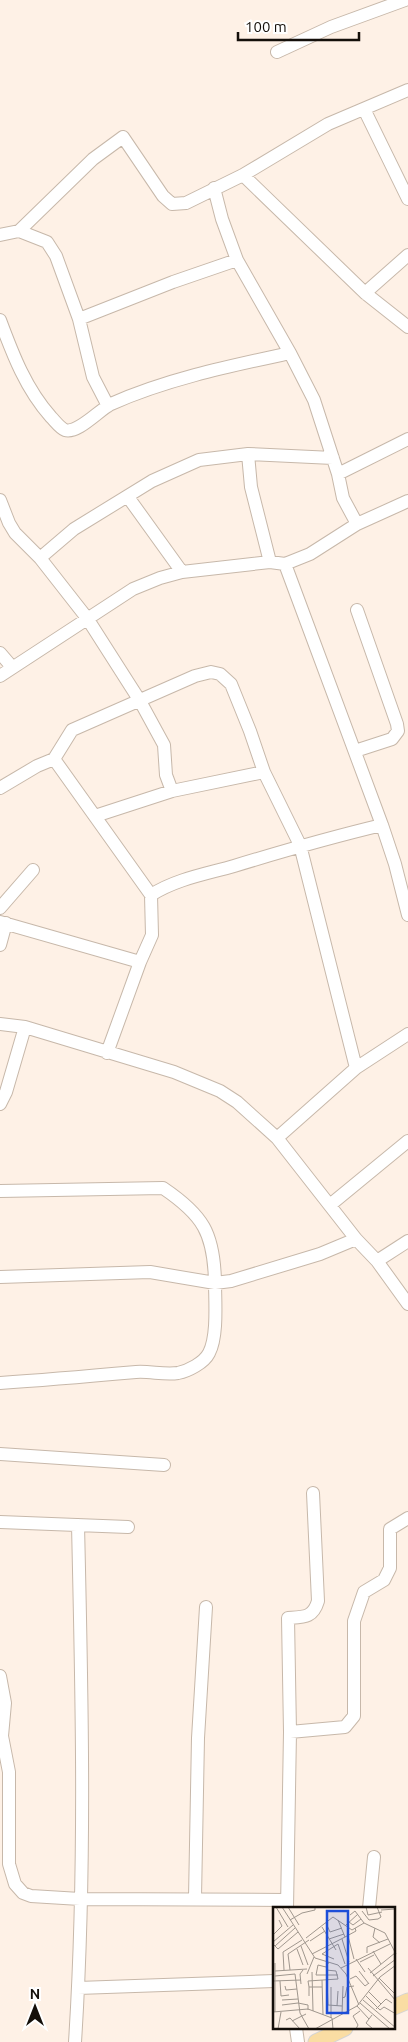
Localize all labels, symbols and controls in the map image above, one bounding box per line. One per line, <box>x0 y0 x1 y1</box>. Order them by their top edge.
scale bar <box>238 10 359 42</box>
text: 100 m <box>245 18 287 35</box>
inset map <box>273 1907 396 2030</box>
north arrow <box>10 1982 60 2032</box>
text: N <box>30 1986 40 2002</box>

